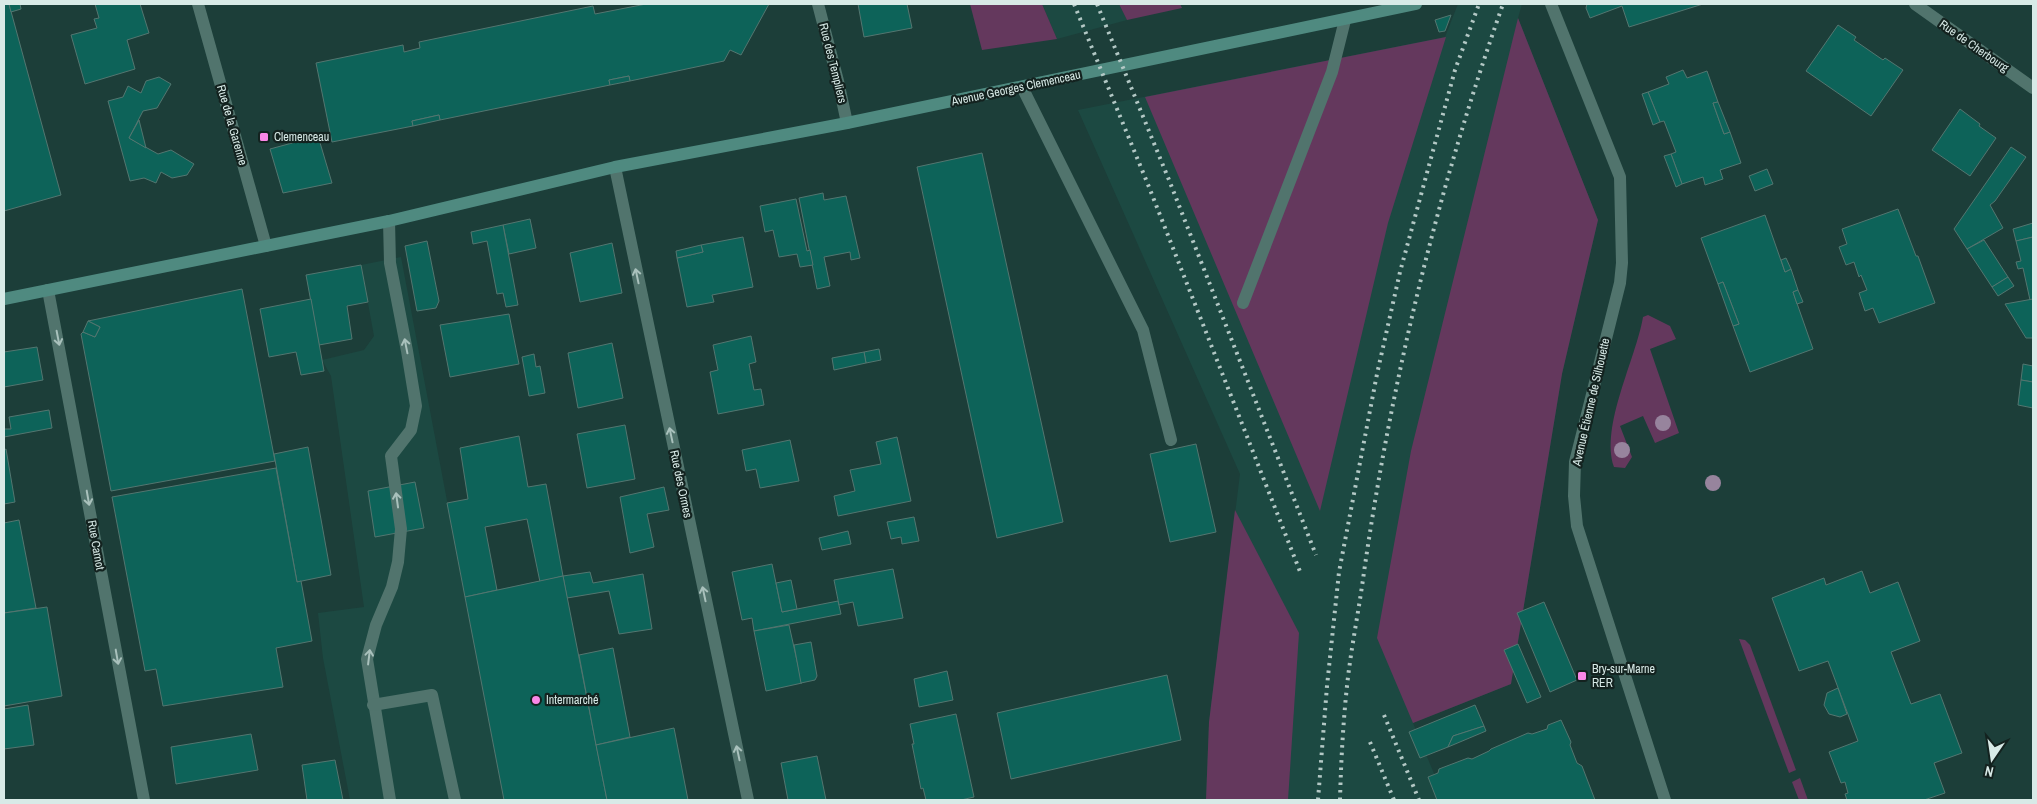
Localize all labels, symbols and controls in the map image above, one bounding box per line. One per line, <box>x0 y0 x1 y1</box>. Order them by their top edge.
street label: Rue de Cherbourg <box>1936 16 2012 76</box>
street label: Rue des Templiers <box>815 21 851 105</box>
street label: Avenue Georges Clemenceau <box>949 66 1082 110</box>
street label: Rue de la Garenne <box>213 83 251 167</box>
place label: Clemenceau <box>274 129 329 145</box>
marker: Clemenceau <box>258 131 270 143</box>
one-way arrow <box>632 268 642 284</box>
one-way arrow <box>54 329 63 345</box>
street label: Avenue Étienne de Silhouette <box>1568 337 1613 468</box>
one-way arrow <box>401 338 411 354</box>
one-way arrow <box>666 427 675 443</box>
street label: Rue des Ormes <box>666 449 696 519</box>
one-way arrow <box>83 489 93 505</box>
one-way arrow <box>392 492 402 508</box>
street label: Rue Carnot <box>84 519 108 571</box>
one-way arrow <box>699 586 708 602</box>
one-way arrow <box>113 649 123 665</box>
one-way arrow <box>364 649 374 665</box>
place label: Bry-sur-Marne RER <box>1592 661 1655 691</box>
marker: Bry-sur-Marne RER <box>1576 670 1588 682</box>
place label: Intermarché <box>546 692 599 708</box>
marker: Intermarché <box>530 694 542 706</box>
north arrow <box>1967 734 2017 784</box>
one-way arrow <box>733 745 742 761</box>
text: N <box>1983 762 1995 781</box>

